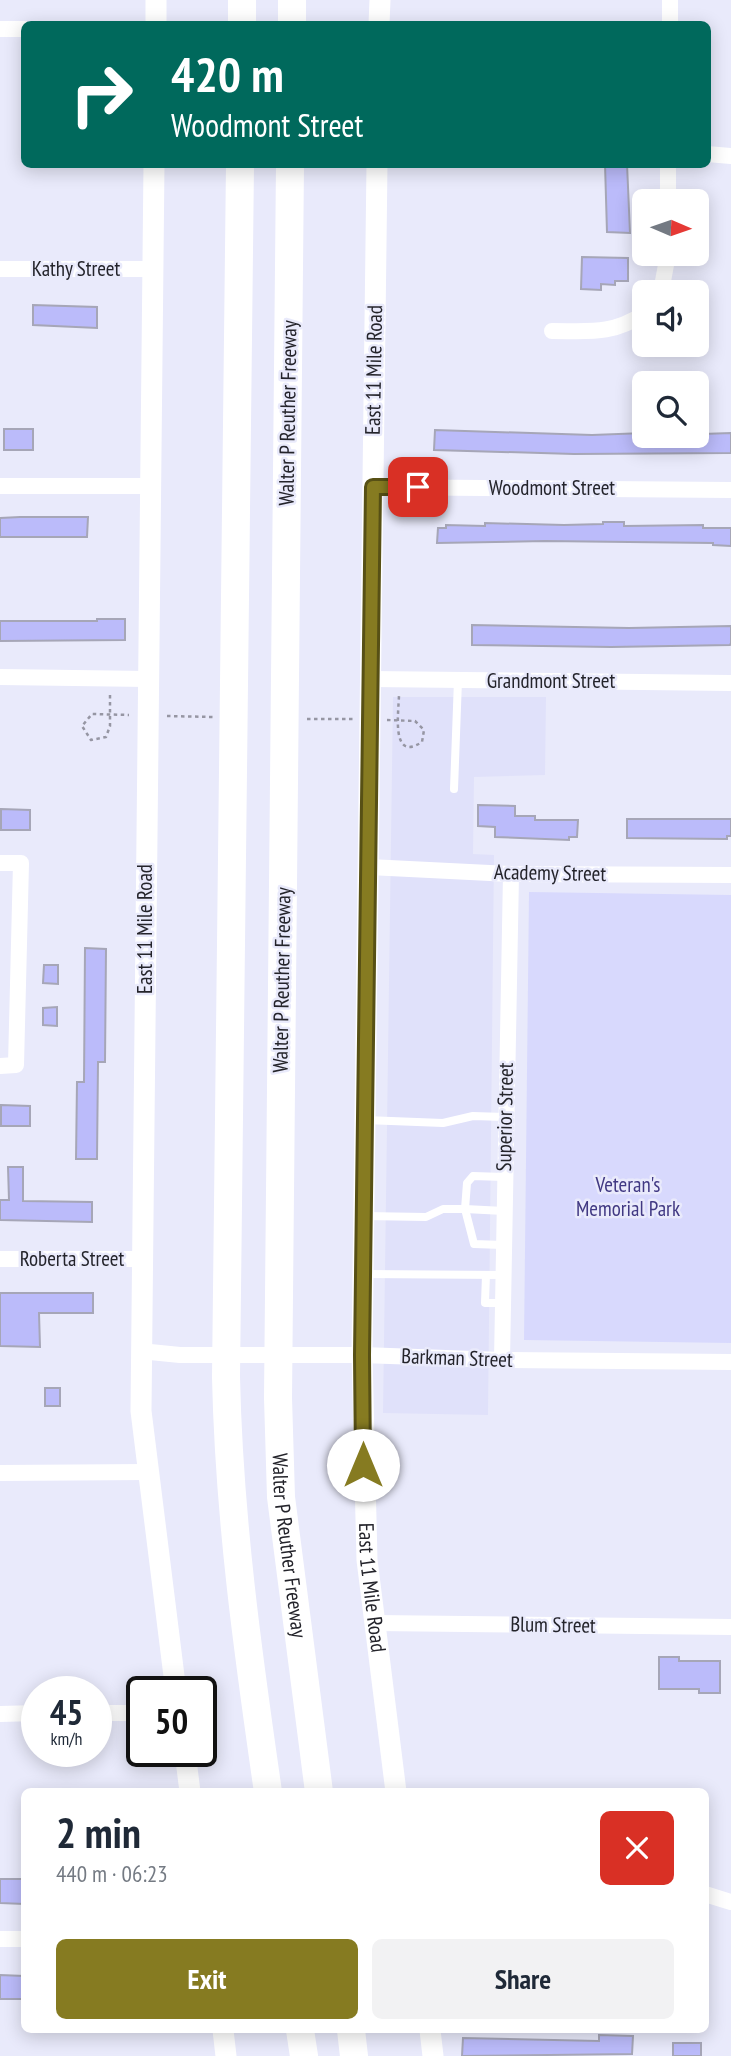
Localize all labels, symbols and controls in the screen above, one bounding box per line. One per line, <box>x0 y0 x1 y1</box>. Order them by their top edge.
text: 420 m <box>171 42 284 106</box>
icon: right <box>56 49 147 140</box>
text: Woodmont Street <box>171 104 363 146</box>
north arrow <box>632 189 709 266</box>
map controls <box>632 189 709 448</box>
street label: Kathy Street <box>32 255 120 282</box>
button: sound <box>632 280 709 357</box>
street label: East 11 Mile Road <box>359 305 388 435</box>
street label: Walter P Reuther Freeway <box>272 320 303 506</box>
button: search <box>632 371 709 448</box>
pin <box>388 457 448 517</box>
icon: arrive <box>399 468 437 506</box>
street label: Woodmont Street <box>489 474 615 501</box>
street label: Grandmont Street <box>487 667 615 694</box>
street label: Academy Street <box>494 858 607 887</box>
street label: East 11 Mile Road <box>131 864 158 994</box>
street label: Walter P Reuther Freeway <box>266 887 297 1073</box>
street label: Superior Street <box>490 1062 519 1172</box>
park label: Veteran's Memorial Park <box>576 1171 680 1222</box>
street label: Roberta Street <box>20 1245 124 1272</box>
street label: Barkman Street <box>401 1342 513 1373</box>
position arrow <box>326 1428 400 1502</box>
street label: Walter P Reuther Freeway <box>267 1453 313 1639</box>
street label: East 11 Mile Road <box>353 1523 392 1654</box>
street label: Blum Street <box>510 1610 596 1639</box>
speed limit sign: 50 <box>126 1676 217 1767</box>
text: 45 <box>50 1689 83 1735</box>
text: km/h <box>51 1727 82 1750</box>
text: 2 min <box>56 1805 141 1860</box>
button: close <box>600 1811 674 1885</box>
text: 440 m · 06:23 <box>56 1859 168 1888</box>
button: Exit <box>56 1939 358 2019</box>
button: Share <box>372 1939 674 2019</box>

